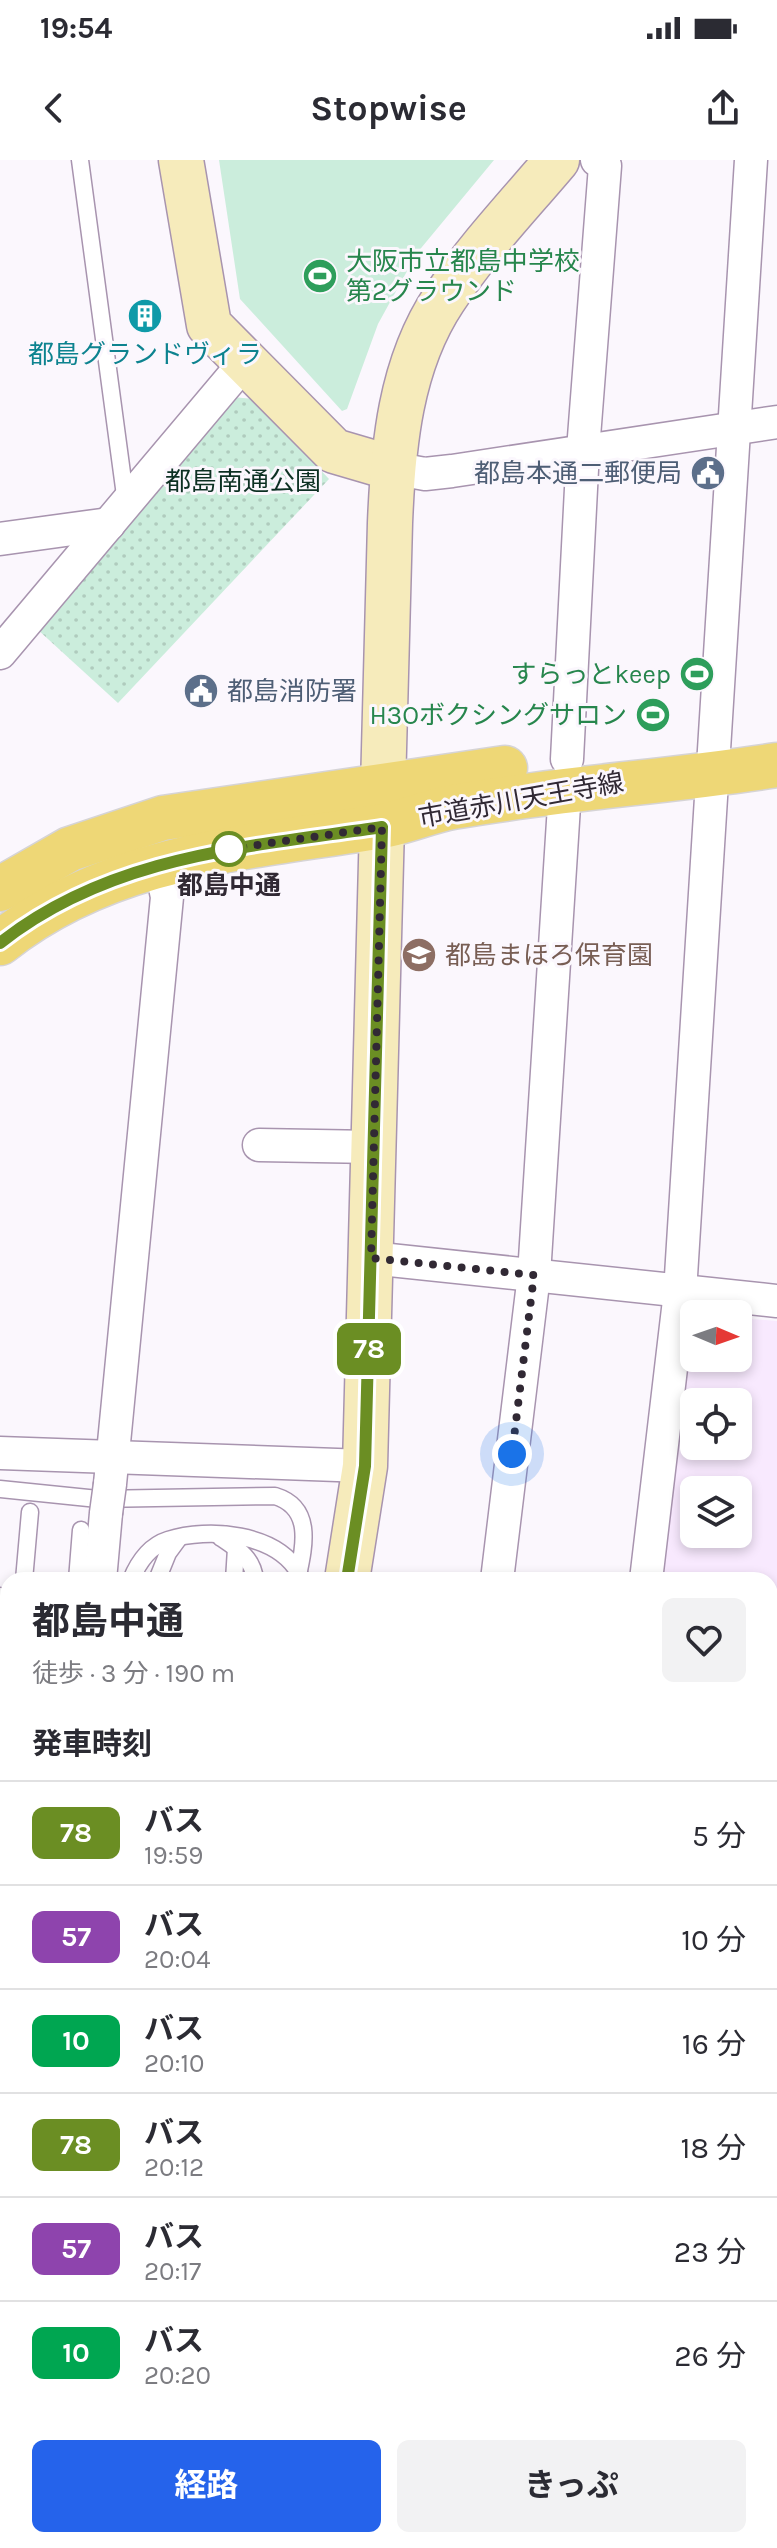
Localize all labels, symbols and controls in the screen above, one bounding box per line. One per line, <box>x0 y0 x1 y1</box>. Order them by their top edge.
text: 19:54 <box>40 10 112 46</box>
icon: back <box>32 86 76 130</box>
icon: share <box>701 86 745 130</box>
text: Stopwise <box>310 87 467 129</box>
place label: 大阪市立都島中学校 第2グラウンド <box>346 246 580 307</box>
sports icon: 大阪市立都島中学校 第2グラウンド <box>301 257 339 295</box>
building icon: 都島グランドヴィラ <box>126 297 164 335</box>
place label: 都島グランドヴィラ <box>28 339 262 370</box>
public building icon: 都島本通二郵便局 <box>689 454 727 492</box>
place label: 都島本通二郵便局 <box>474 458 682 489</box>
park label: 都島南通公園 <box>165 466 321 497</box>
sports icon: すらっとkeep <box>678 655 716 693</box>
place label: すらっとkeep <box>510 659 671 690</box>
public building icon: 都島消防署 <box>182 672 220 710</box>
place label: 都島消防署 <box>227 676 357 707</box>
sports icon: H3Oボクシングサロン <box>634 696 672 734</box>
place label: H3Oボクシングサロン <box>369 700 627 731</box>
street label: 市道赤川天王寺線 <box>416 767 626 833</box>
marker: 都島中通 <box>212 832 246 866</box>
place label: 都島中通 <box>177 870 281 901</box>
school or university icon: 都島まほろ保育園 <box>400 936 438 974</box>
place label: 都島まほろ保育園 <box>445 940 653 971</box>
north arrow <box>680 1300 752 1372</box>
map controls <box>680 1300 752 1548</box>
line badge: 78 <box>333 1323 405 1375</box>
text: 78 <box>353 1332 385 1365</box>
button: locate <box>680 1388 752 1460</box>
your location <box>492 1434 532 1474</box>
button: layers <box>680 1476 752 1548</box>
button: heart <box>662 1598 746 1682</box>
text: 都島中通 <box>32 1599 184 1644</box>
text: 徒歩 · 3 分 · 190 m <box>32 1658 235 1689</box>
text: 発車時刻 <box>32 1726 152 1762</box>
text: バス <box>144 1803 204 1839</box>
text: 78 <box>60 1816 92 1849</box>
text: 5 分 <box>692 1818 746 1854</box>
text: 19:59 <box>144 1840 203 1871</box>
text: バス <box>144 1907 204 1943</box>
text: 57 <box>61 1920 91 1953</box>
text: 10 分 <box>681 1922 746 1958</box>
text: 20:04 <box>144 1944 210 1975</box>
text: バス <box>144 2011 204 2047</box>
text: 10 <box>62 2024 90 2057</box>
text: 16 分 <box>682 2026 746 2062</box>
text: 20:10 <box>144 2048 205 2079</box>
text: バス <box>144 2115 204 2151</box>
text: 78 <box>60 2128 92 2161</box>
text: 18 分 <box>681 2130 746 2166</box>
text: 20:12 <box>144 2152 204 2183</box>
text: バス <box>144 2219 204 2255</box>
text: 57 <box>61 2232 91 2265</box>
text: 23 分 <box>674 2234 746 2270</box>
text: 20:17 <box>144 2256 201 2287</box>
text: バス <box>144 2323 204 2359</box>
text: 10 <box>62 2336 90 2369</box>
text: 26 分 <box>674 2338 746 2374</box>
text: 20:20 <box>144 2360 211 2391</box>
button: 経路 <box>32 2440 381 2532</box>
button: きっぷ <box>397 2440 746 2532</box>

